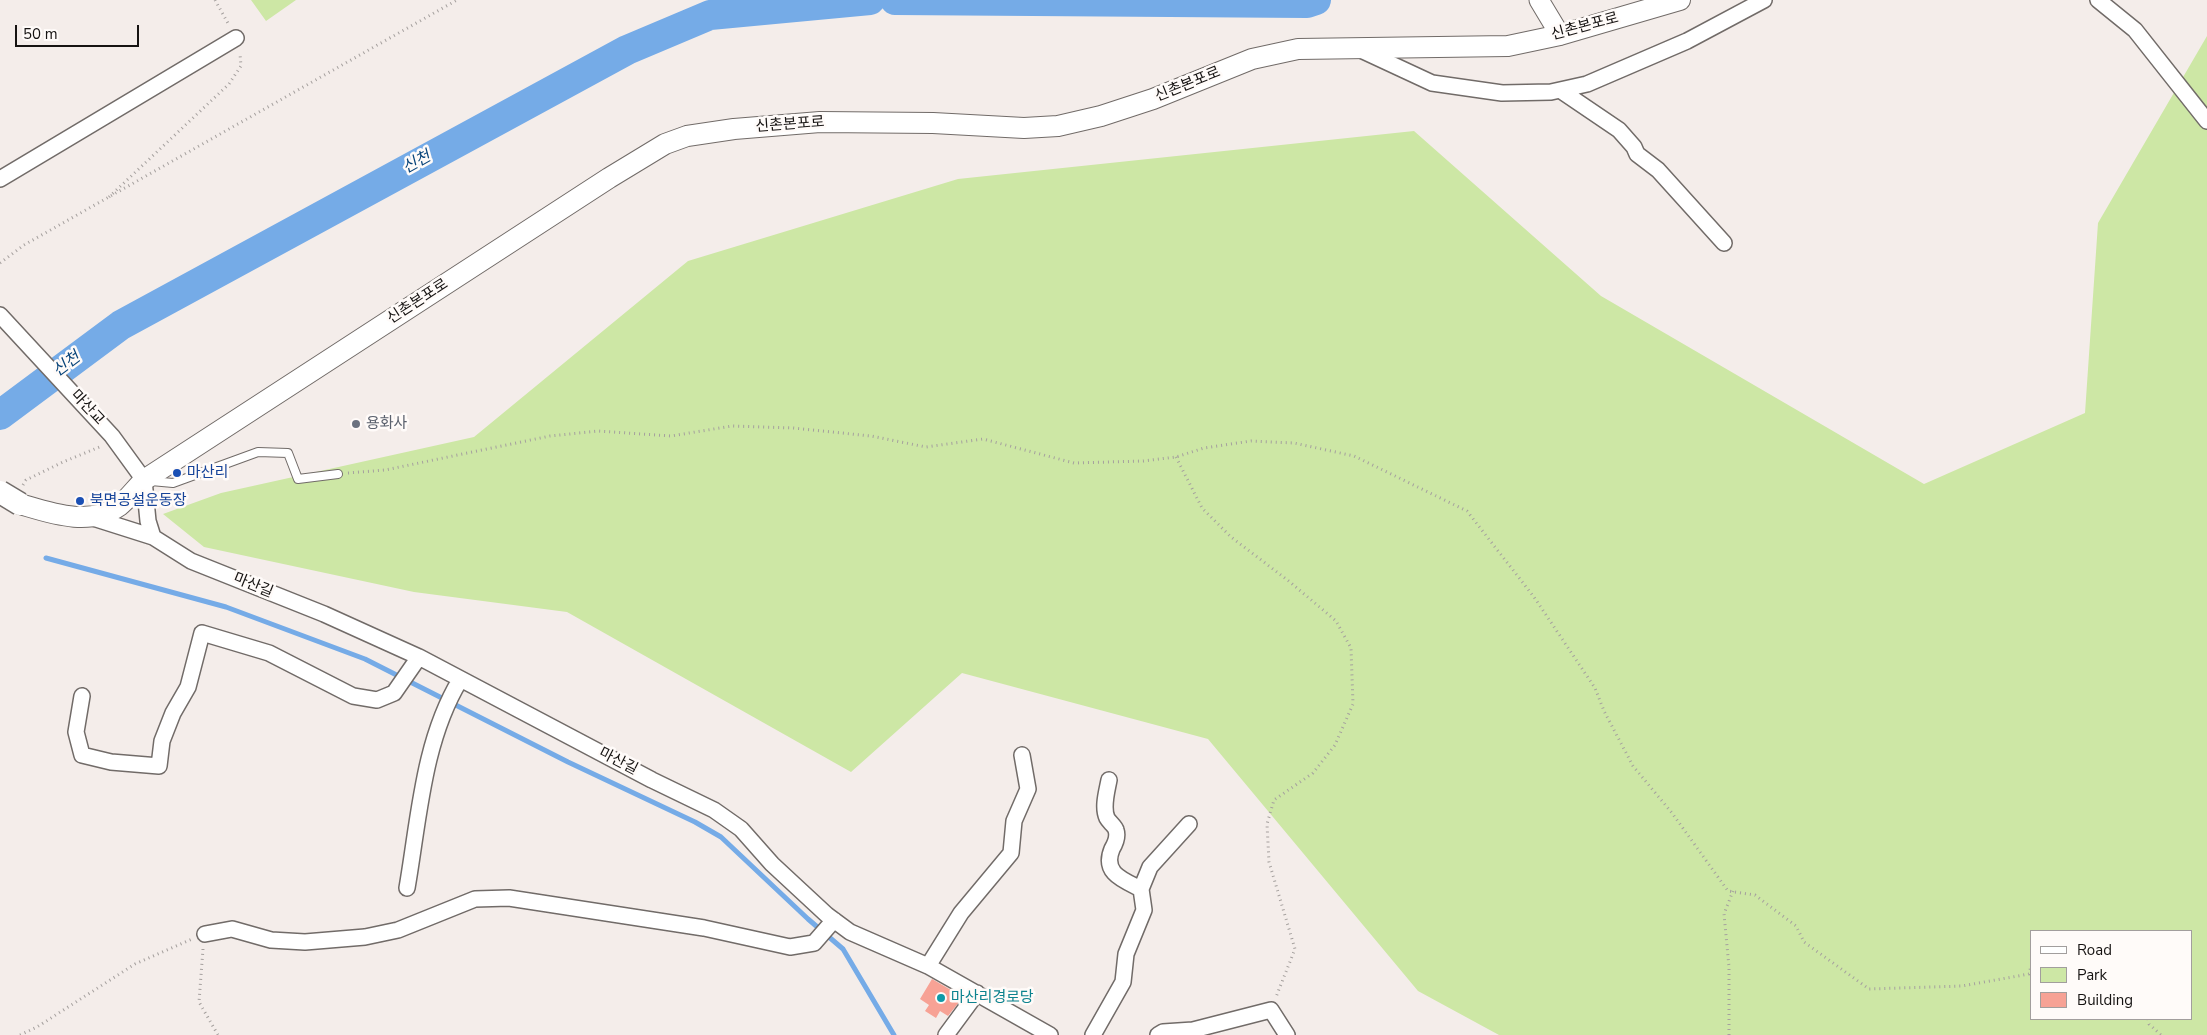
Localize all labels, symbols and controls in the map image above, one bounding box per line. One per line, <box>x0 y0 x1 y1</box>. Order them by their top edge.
street label: 신촌본포로 <box>1549 9 1621 45</box>
scale bar <box>18 15 141 47</box>
text: 50 m <box>23 24 58 44</box>
street label: 신촌본포로 <box>1153 64 1223 106</box>
street label: 신촌본포로 <box>755 114 825 136</box>
water label: 신천 <box>399 147 435 179</box>
street label: 신촌본포로 <box>384 276 452 328</box>
water label: 신천 <box>49 348 85 382</box>
street label: 마산교 <box>66 387 108 429</box>
place label: 용화사 <box>366 415 407 433</box>
marker: 용화사 <box>350 418 362 430</box>
place label: 마산리 <box>187 464 228 482</box>
marker: 마산리 <box>171 467 183 479</box>
place label: 북면공설운동장 <box>90 492 187 510</box>
marker: 북면공설운동장 <box>74 495 86 507</box>
street label: 마산길 <box>230 570 276 602</box>
street label: 마산길 <box>595 745 641 779</box>
legend <box>2030 930 2192 1020</box>
text: Road <box>2077 940 2112 960</box>
text: Park <box>2077 965 2107 985</box>
place label: 마산리경로당 <box>951 989 1034 1007</box>
text: Building <box>2077 990 2133 1010</box>
marker: 마산리경로당 <box>935 992 947 1004</box>

